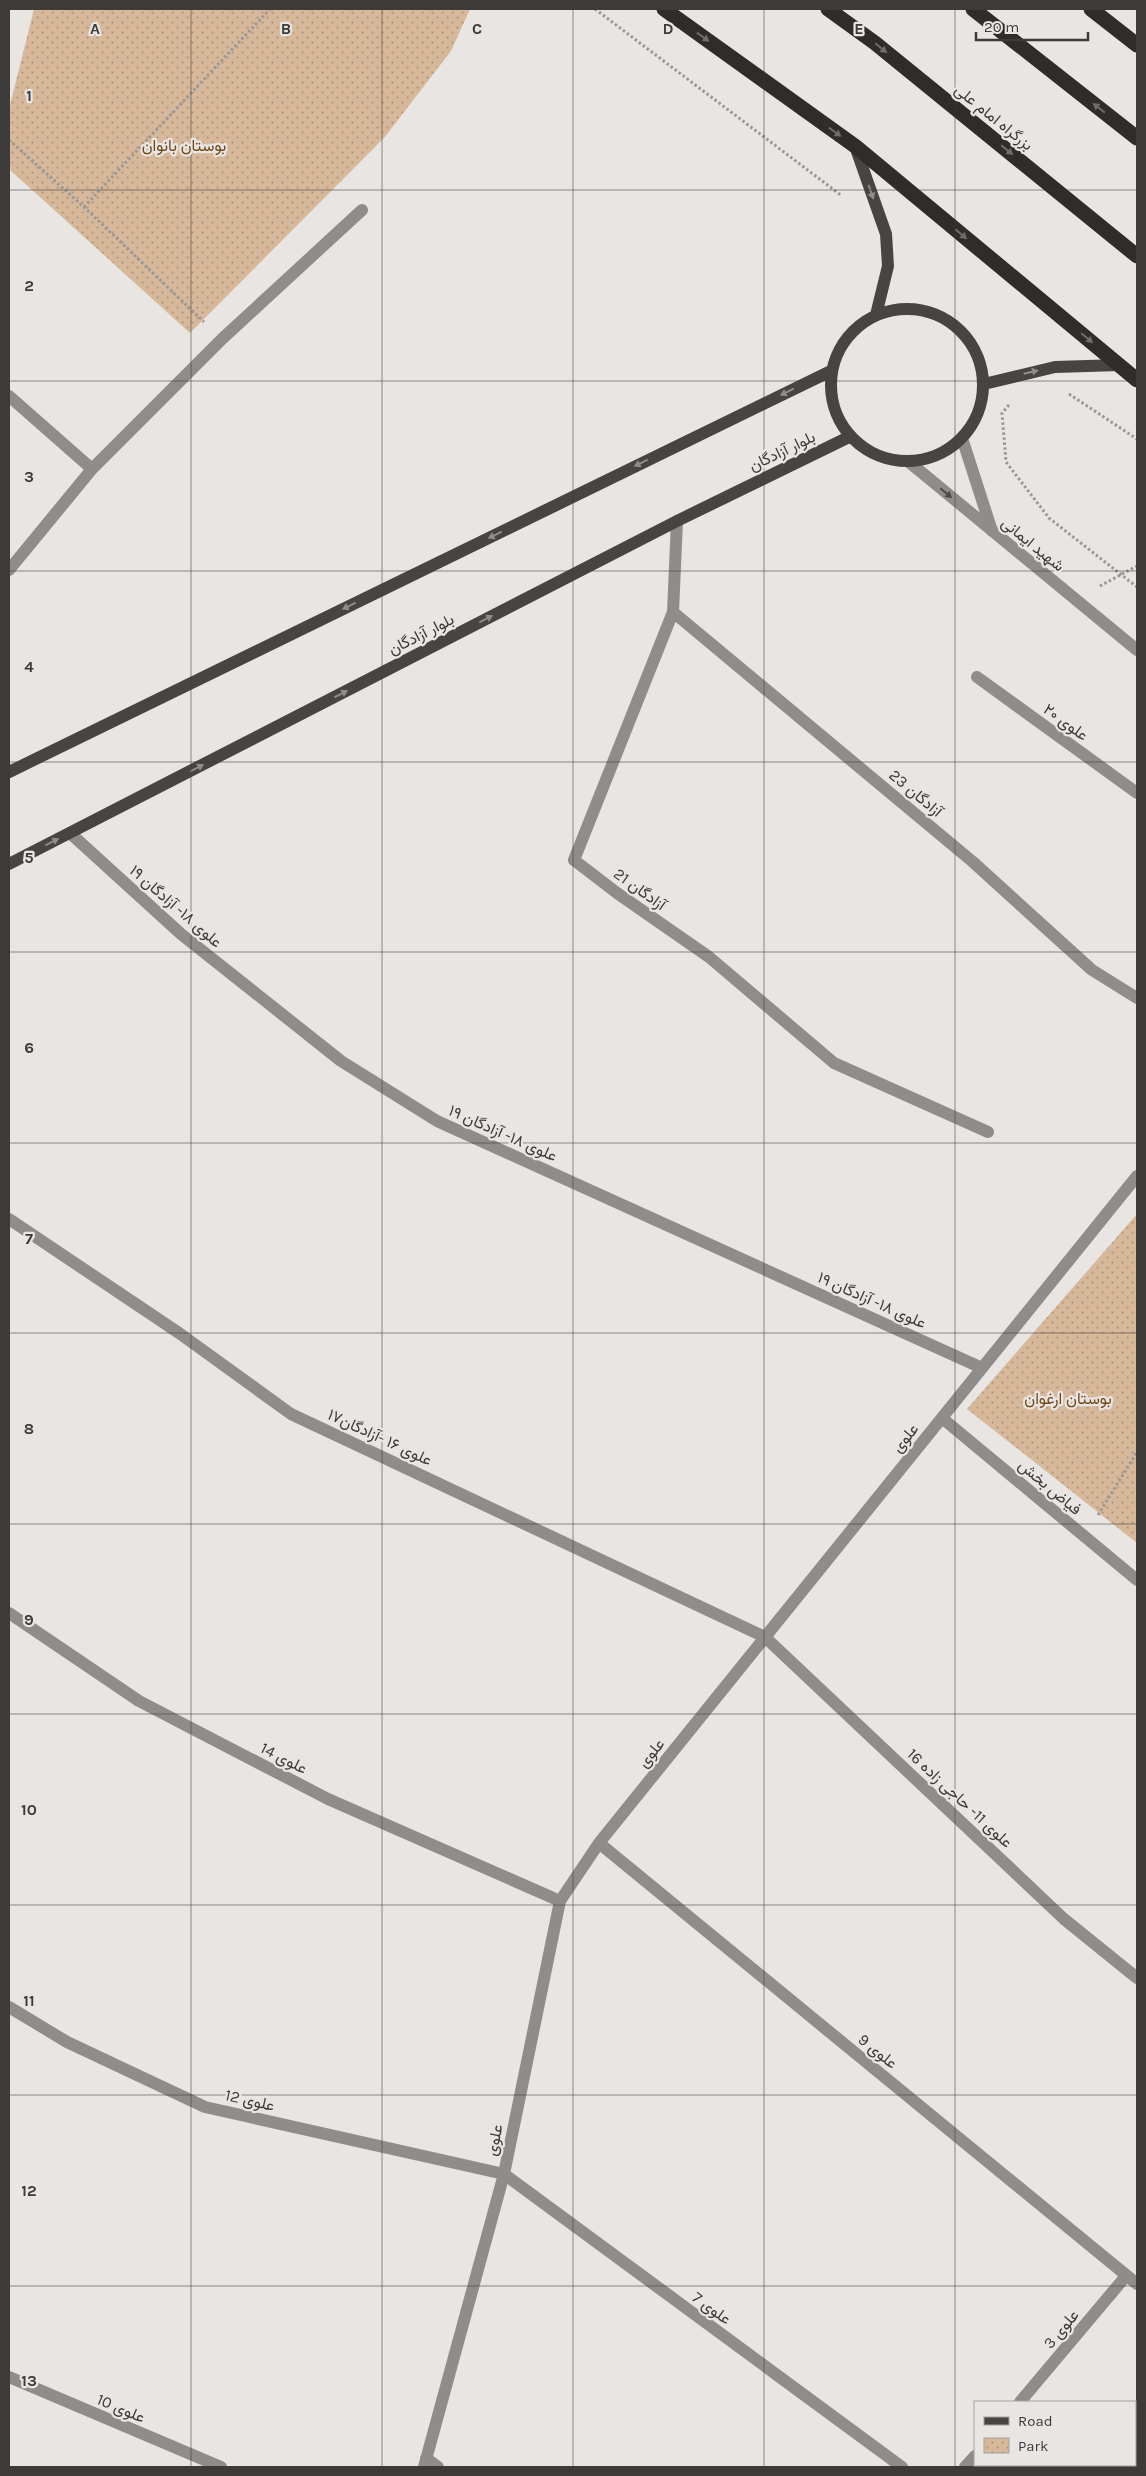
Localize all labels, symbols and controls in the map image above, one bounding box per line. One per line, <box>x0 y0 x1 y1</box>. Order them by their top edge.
scale bar <box>976 10 1088 42</box>
text: 20 m <box>984 18 1019 36</box>
text: A <box>90 19 100 38</box>
text: B <box>281 19 291 38</box>
text: C <box>472 19 482 38</box>
text: D <box>663 19 674 38</box>
text: E <box>854 19 864 38</box>
one-way arrow <box>696 32 710 42</box>
one-way arrow <box>874 43 887 54</box>
street label: بزرگراه امام علی <box>950 80 1037 155</box>
text: 1 <box>26 86 32 105</box>
one-way arrow <box>1093 103 1106 114</box>
one-way arrow <box>828 127 842 137</box>
park label: بوستان بانوان <box>142 136 226 156</box>
one-way arrow <box>1000 145 1013 156</box>
one-way arrow <box>868 185 875 200</box>
one-way arrow <box>955 229 968 240</box>
text: 2 <box>24 276 34 295</box>
one-way arrow <box>1080 332 1093 343</box>
one-way arrow <box>1024 368 1039 376</box>
one-way arrow <box>780 388 794 396</box>
street label: بلوار آزادگان <box>746 427 819 476</box>
one-way arrow <box>634 460 648 468</box>
text: 3 <box>24 467 34 486</box>
one-way arrow <box>939 488 952 499</box>
street label: شهید ایمانی <box>997 513 1068 576</box>
one-way arrow <box>488 531 502 539</box>
one-way arrow <box>342 602 356 610</box>
street label: بلوار آزادگان <box>385 609 458 660</box>
one-way arrow <box>478 615 493 623</box>
text: 4 <box>24 657 34 676</box>
one-way arrow <box>334 689 348 698</box>
street label: علوی ۲۰ <box>1039 699 1092 745</box>
one-way arrow <box>190 764 204 772</box>
street label: آزادگان 23 <box>885 765 948 822</box>
one-way arrow <box>45 838 59 846</box>
text: 5 <box>24 848 34 867</box>
street label: علوی ۱٨- آزادگان ۱۹ <box>125 861 226 952</box>
street label: آزادگان 21 <box>610 864 671 916</box>
text: 6 <box>24 1038 34 1057</box>
street label: علوی ۱٨- آزادگان ۱۹ <box>445 1101 560 1166</box>
text: 7 <box>25 1229 33 1248</box>
street label: علوی ۱٨- آزادگان ۱۹ <box>814 1268 929 1333</box>
park label: بوستان ارغوان <box>1024 1389 1112 1409</box>
street label: علوی ۱۶ -آزادگان۱۷ <box>324 1405 435 1470</box>
text: 8 <box>24 1419 34 1438</box>
street label: علوی <box>888 1420 923 1457</box>
street label: فیاض بخش <box>1014 1455 1085 1520</box>
text: 9 <box>24 1610 34 1629</box>
street label: علوی <box>634 1735 669 1772</box>
street label: علوی 14 <box>257 1738 311 1779</box>
street label: علوی 11- حاجی زاده 16 <box>903 1744 1017 1852</box>
text: 10 <box>21 1800 37 1819</box>
text: 11 <box>23 1991 35 2010</box>
street label: علوی 9 <box>854 2029 901 2073</box>
street label: علوی 12 <box>223 2085 277 2116</box>
street label: علوی <box>481 2122 508 2158</box>
text: 12 <box>21 2181 37 2200</box>
street label: علوی 7 <box>688 2288 735 2329</box>
street label: علوی 3 <box>1039 2306 1084 2353</box>
text: 13 <box>21 2371 37 2390</box>
street label: علوی 10 <box>94 2389 148 2428</box>
legend <box>974 2401 1136 2466</box>
text: Road <box>1018 2412 1053 2430</box>
text: Park <box>1018 2437 1048 2455</box>

